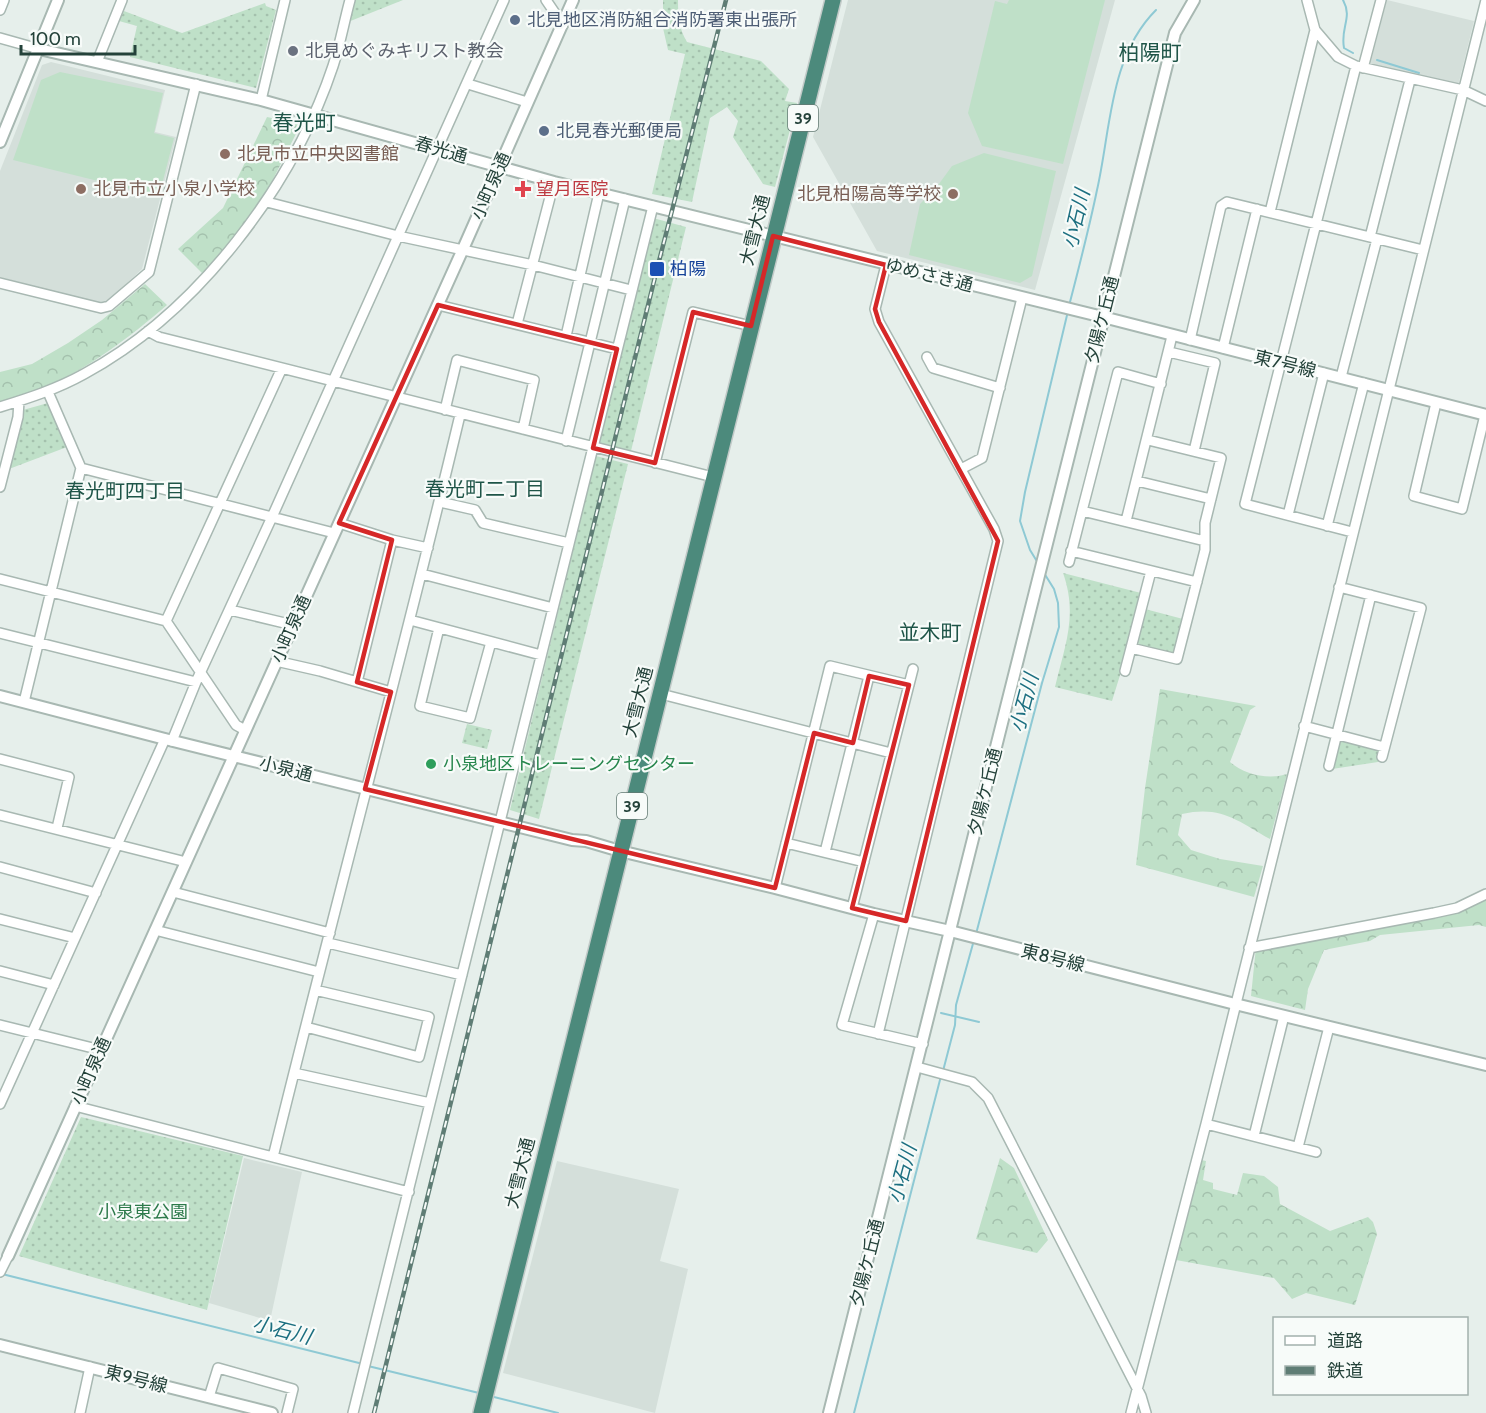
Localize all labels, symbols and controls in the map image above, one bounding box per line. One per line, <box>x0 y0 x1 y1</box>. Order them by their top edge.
place label: 北見地区消防組合消防署東出張所 <box>527 9 797 31</box>
marker: 北見地区消防組合消防署東出張所 <box>508 13 522 27</box>
scale bar <box>21 18 135 56</box>
text: 100 m <box>30 28 81 50</box>
place label: 北見めぐみキリスト教会 <box>305 40 504 62</box>
district label: 柏陽町 <box>1119 40 1182 65</box>
marker: 北見めぐみキリスト教会 <box>286 44 300 58</box>
road number: 39 <box>788 105 818 131</box>
district label: 春光町 <box>273 110 336 135</box>
place label: 北見春光郵便局 <box>556 120 682 142</box>
marker: 北見春光郵便局 <box>537 124 551 138</box>
street label: 春光通 <box>412 132 470 168</box>
place label: 北見市立中央図書館 <box>237 143 399 165</box>
marker: 北見市立中央図書館 <box>218 147 232 161</box>
street label: 小町泉通 <box>466 149 516 223</box>
place label: 北見市立小泉小学校 <box>93 178 255 200</box>
place label: 望月医院 <box>536 178 608 200</box>
marker: 望月医院 <box>514 180 532 198</box>
marker: 北見市立小泉小学校 <box>74 182 88 196</box>
place label: 北見柏陽高等学校 <box>797 183 941 205</box>
water label: 小石川 <box>1058 185 1095 251</box>
marker: 北見柏陽高等学校 <box>946 187 960 201</box>
street label: 大雪大通 <box>736 192 774 268</box>
street label: ゆめさき通 <box>883 253 975 297</box>
place label: 柏陽 <box>670 258 706 280</box>
marker: 柏陽 <box>648 260 666 278</box>
street label: 夕陽ケ丘通 <box>1080 274 1124 366</box>
street label: 東7号線 <box>1252 346 1318 382</box>
district label: 春光町二丁目 <box>425 477 545 501</box>
district label: 春光町四丁目 <box>65 479 185 503</box>
street label: 小町泉通 <box>266 592 316 666</box>
district label: 並木町 <box>899 620 962 645</box>
street label: 大雪大通 <box>619 664 657 740</box>
water label: 小石川 <box>1005 669 1044 735</box>
street label: 夕陽ケ丘通 <box>963 746 1007 838</box>
street label: 小泉通 <box>257 752 315 786</box>
place label: 小泉地区トレーニングセンター <box>443 753 695 775</box>
marker: 小泉地区トレーニングセンター <box>424 757 438 771</box>
road number: 39 <box>617 793 647 819</box>
street label: 東8号線 <box>1019 939 1087 977</box>
street label: 小町泉通 <box>66 1034 116 1108</box>
street label: 大雪大通 <box>501 1135 539 1211</box>
water label: 小石川 <box>883 1140 922 1206</box>
park label: 小泉東公園 <box>98 1201 188 1223</box>
street label: 夕陽ケ丘通 <box>845 1217 889 1309</box>
water label: 小石川 <box>250 1311 316 1349</box>
legend <box>1273 1317 1468 1395</box>
text: 道路 <box>1327 1330 1363 1352</box>
text: 鉄道 <box>1327 1360 1363 1382</box>
street label: 東9号線 <box>102 1361 170 1397</box>

